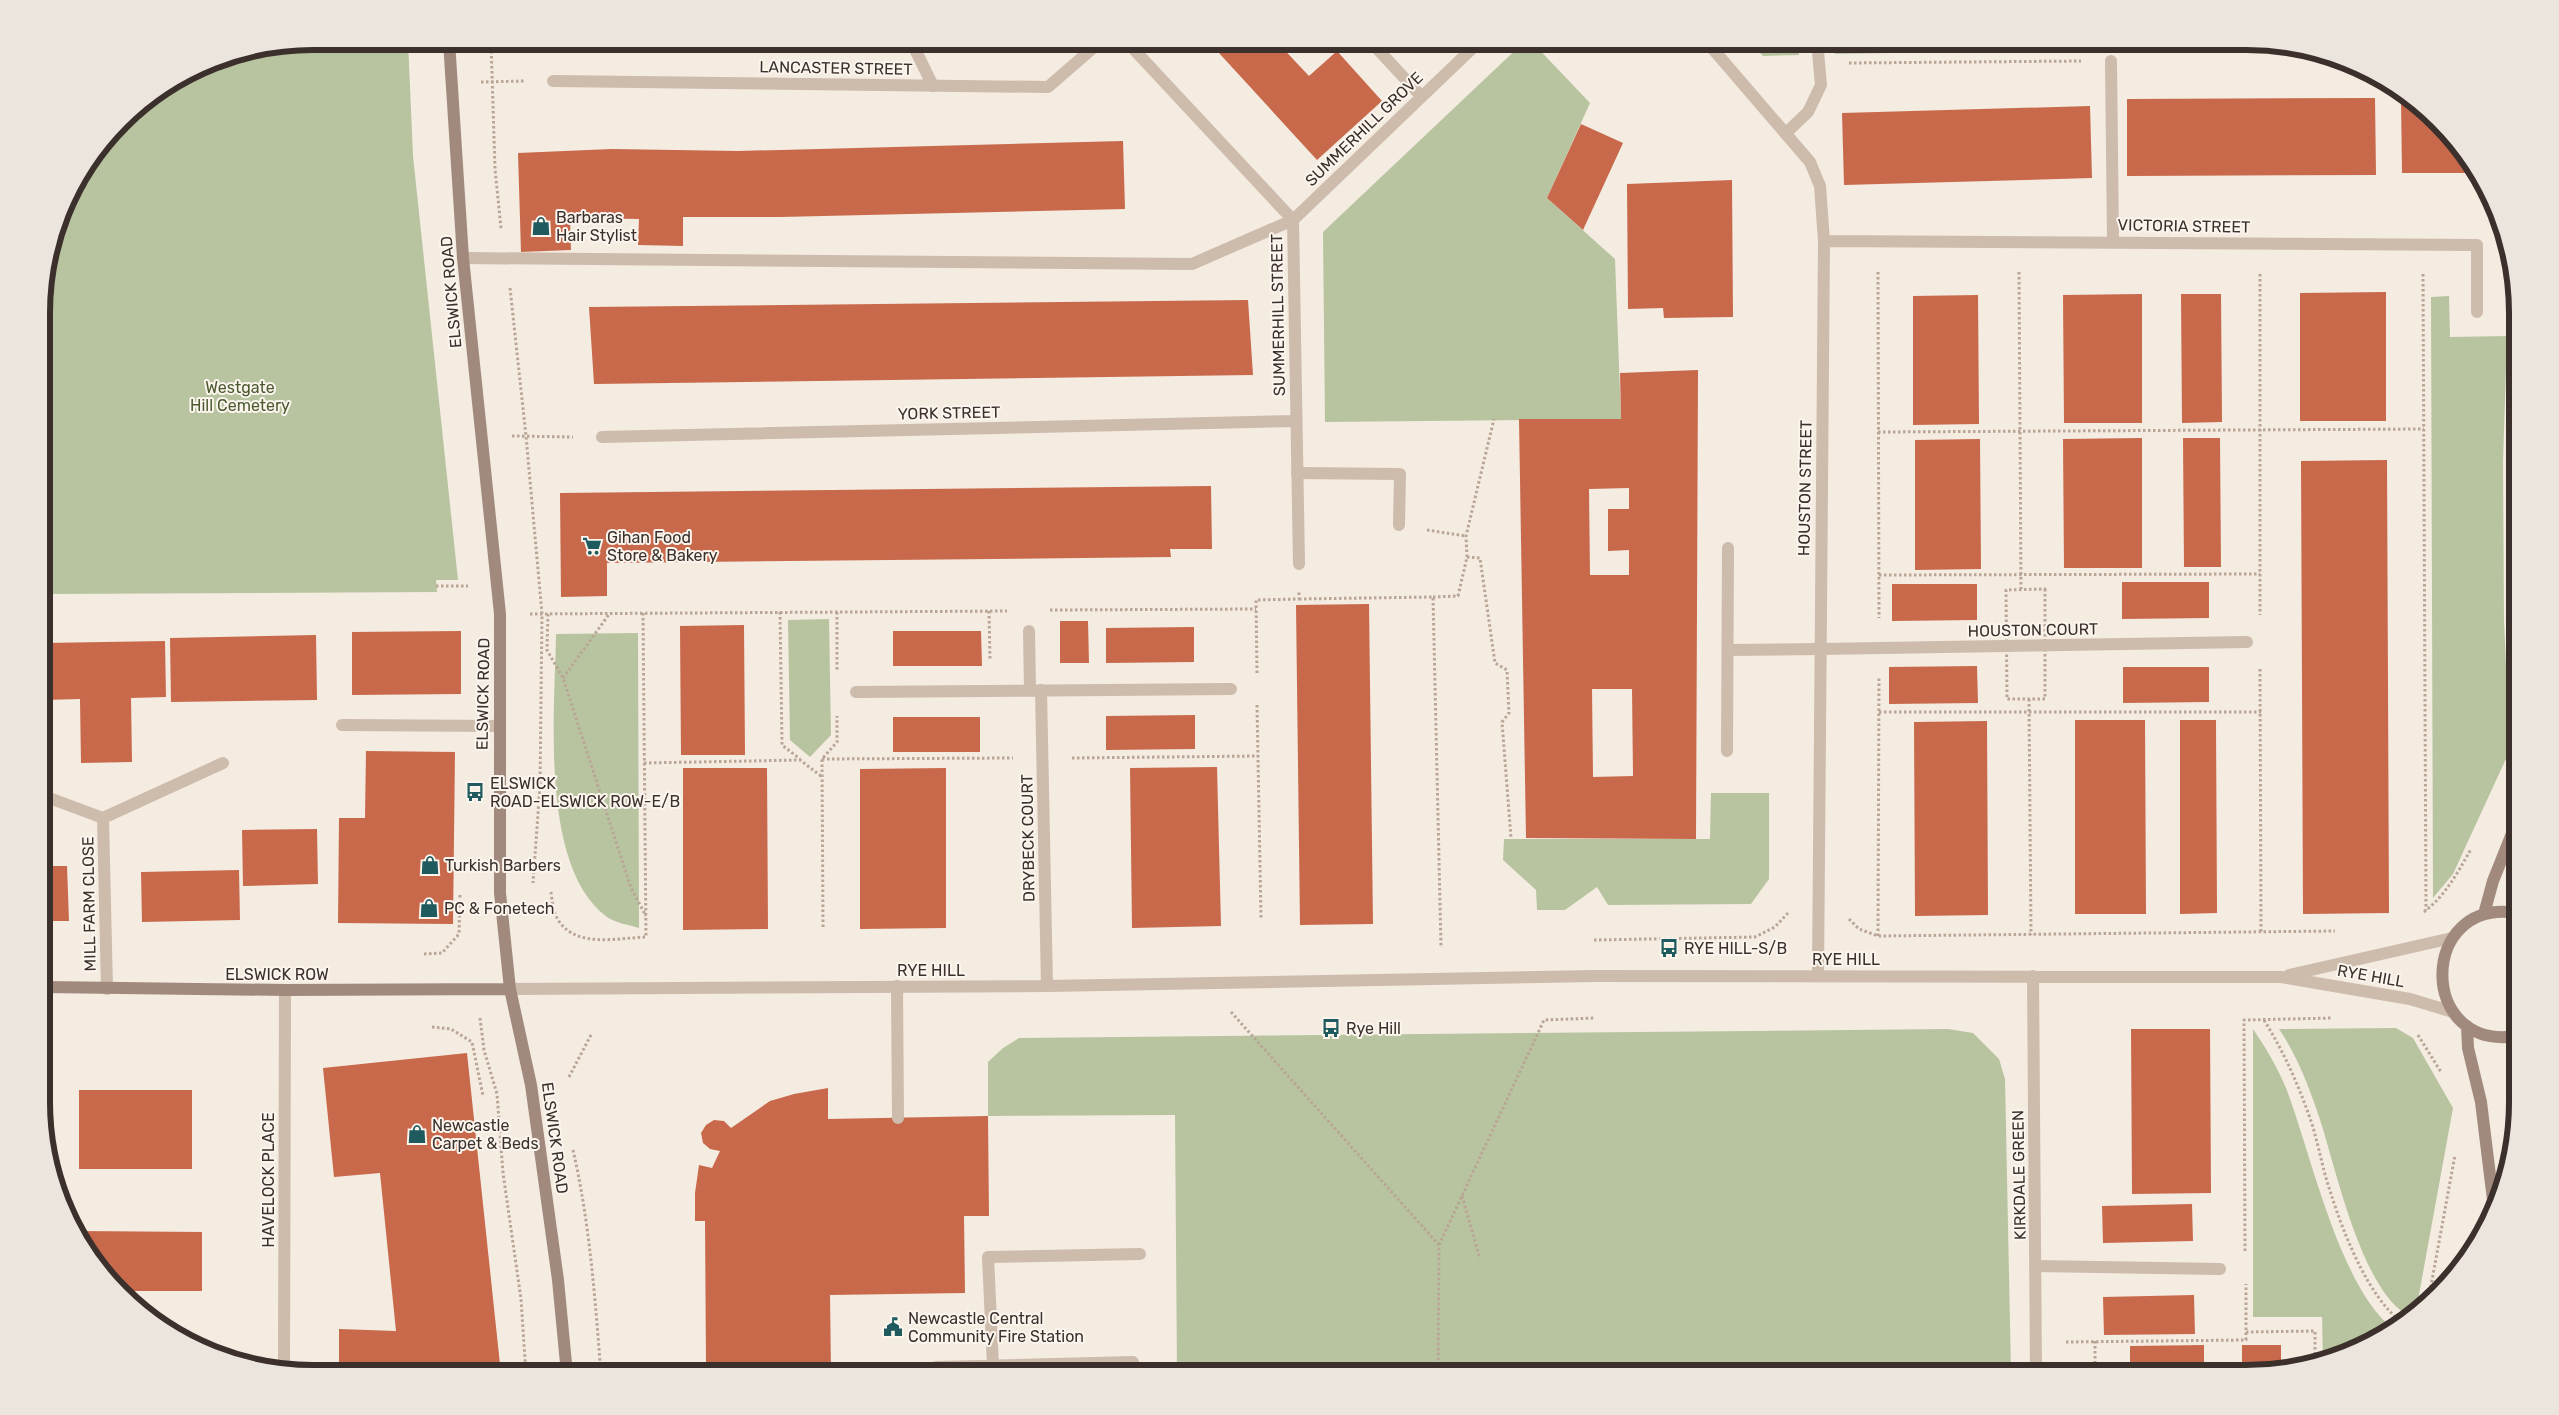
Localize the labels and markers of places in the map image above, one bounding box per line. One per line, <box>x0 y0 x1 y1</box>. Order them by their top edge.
place label: Barbaras Hair Stylist <box>556 208 637 245</box>
shop icon: Barbaras Hair Stylist <box>530 215 552 237</box>
place label: Gihan Food Store & Bakery <box>607 528 718 565</box>
supermarket icon: Gihan Food Store & Bakery <box>581 535 603 557</box>
place label: ELSWICK ROAD-ELSWICK ROW-E/B <box>490 774 680 811</box>
bus stop icon: ELSWICK ROAD-ELSWICK ROW-E/B <box>464 781 486 803</box>
shop icon: Turkish Barbers <box>419 854 441 876</box>
place label: Turkish Barbers <box>445 856 561 875</box>
shop icon: PC & Fonetech <box>418 897 440 919</box>
place label: PC & Fonetech <box>444 899 555 918</box>
bus stop icon: RYE HILL-S/B <box>1658 937 1680 959</box>
place label: RYE HILL-S/B <box>1684 939 1787 958</box>
bus stop icon: Rye Hill <box>1320 1017 1342 1039</box>
place label: Rye Hill <box>1346 1019 1401 1038</box>
place label: Newcastle Carpet & Beds <box>432 1116 539 1153</box>
shop icon: Newcastle Carpet & Beds <box>406 1123 428 1145</box>
place label: Newcastle Central Community Fire Station <box>908 1309 1084 1346</box>
public building icon: Newcastle Central Community Fire Station <box>882 1316 904 1338</box>

